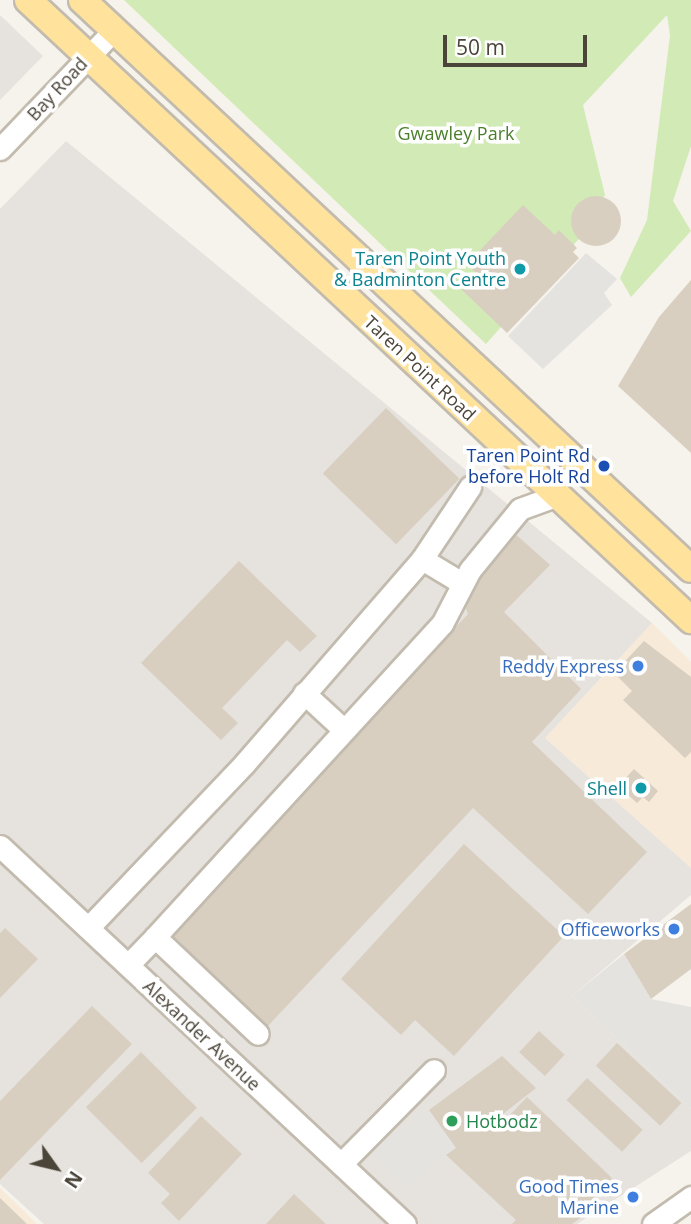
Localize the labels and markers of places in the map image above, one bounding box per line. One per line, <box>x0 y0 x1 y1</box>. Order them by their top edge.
place label: Taren Point Youth & Badminton Centre <box>334 248 506 290</box>
marker: Taren Point Youth & Badminton Centre <box>512 261 528 277</box>
place label: Taren Point Rd before Holt Rd <box>466 445 590 488</box>
marker: Taren Point Rd before Holt Rd <box>596 458 612 474</box>
place label: Reddy Express <box>502 655 624 677</box>
marker: Reddy Express <box>630 658 646 674</box>
place label: Shell <box>587 777 627 799</box>
marker: Shell <box>633 780 649 796</box>
place label: Officeworks <box>560 918 660 940</box>
marker: Officeworks <box>666 921 682 937</box>
place label: Hotbodz <box>466 1110 538 1132</box>
marker: Hotbodz <box>444 1113 460 1129</box>
place label: Good Times Marine <box>519 1176 619 1218</box>
marker: Good Times Marine <box>625 1189 641 1205</box>

